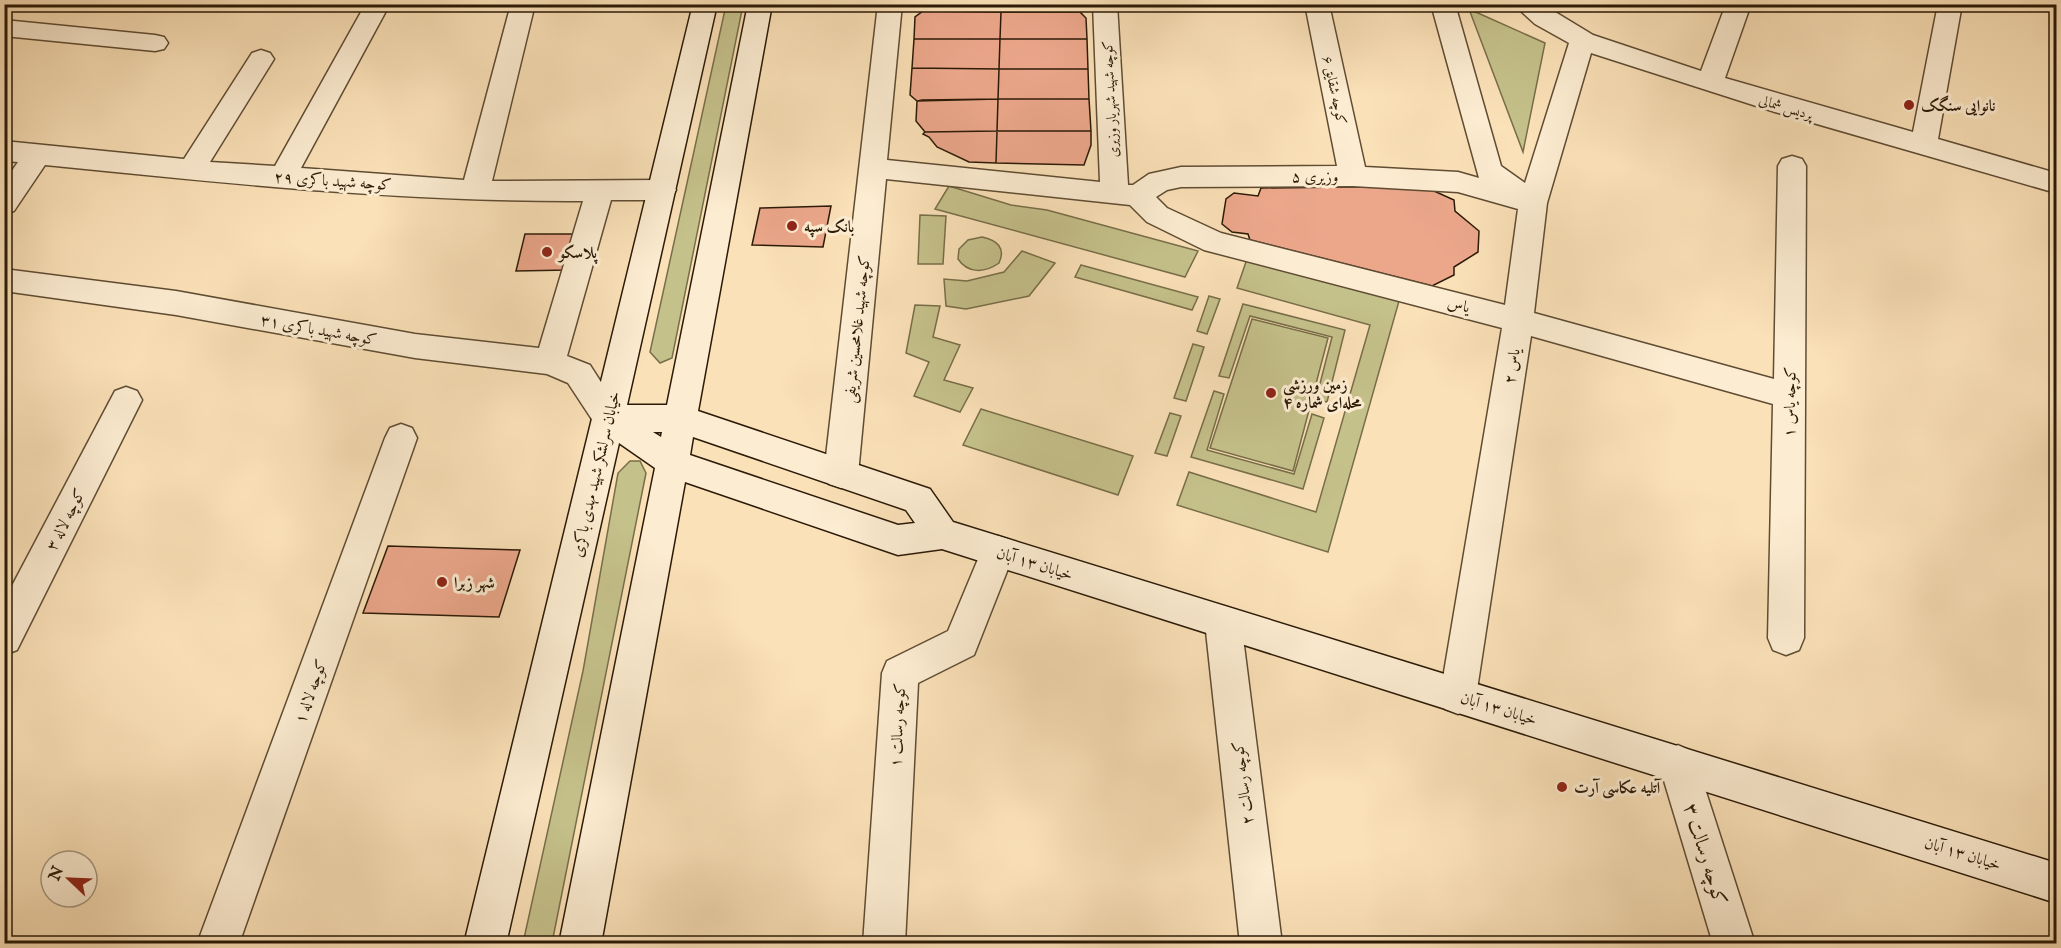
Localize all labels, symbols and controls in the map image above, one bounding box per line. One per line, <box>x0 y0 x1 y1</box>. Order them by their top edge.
street label: کوچه شهید شهریار وزیری <box>1099 40 1123 158</box>
street label: کوچه شقایق ۶ <box>1318 54 1350 126</box>
street label: پردیس شمالی <box>1757 91 1816 125</box>
place label: نانوایی سنگک <box>1921 95 1995 117</box>
marker: نانوایی سنگک <box>1902 98 1916 112</box>
street label: کوچه شهید باکری ۲۹ <box>273 168 392 196</box>
street label: وزیری ۵ <box>1292 168 1338 188</box>
place label: بانک سپه <box>804 218 854 238</box>
marker: بانک سپه <box>785 219 799 233</box>
place label: پلاسکو <box>557 244 598 265</box>
marker: پلاسکو <box>540 245 554 259</box>
street label: کوچه شهید غلامحسین شریفی <box>840 254 876 404</box>
street label: یاس <box>1445 294 1473 319</box>
street label: کوچه شهید باکری ۳۱ <box>259 311 378 351</box>
street label: یاس ۲ <box>1500 346 1526 385</box>
street label: کوچه یاس ۱ <box>1780 366 1802 438</box>
place label: زمین ورزشی محله‌ای شماره ۴ <box>1283 376 1362 414</box>
marker: زمین ورزشی محله‌ای شماره ۴ <box>1264 386 1278 400</box>
street label: خیابان سرلشکر شهید مهدی باکری <box>568 390 626 559</box>
street label: کوچه لاله ۳ <box>43 485 91 554</box>
street label: خیابان ۱۳ آبان <box>994 543 1075 586</box>
place label: شهر زبرا <box>454 574 495 594</box>
marker: شهر زبرا <box>435 575 449 589</box>
street label: کوچه لاله ۱ <box>291 657 333 727</box>
street label: کوچه رسالت ۱ <box>887 683 911 768</box>
street label: خیابان ۱۳ آبان <box>1458 688 1539 731</box>
street label: کوچه رسالت ۲ <box>1229 740 1259 826</box>
place label: آتلیه عکاسی آرت <box>1574 778 1663 799</box>
marker: آتلیه عکاسی آرت <box>1555 780 1569 794</box>
street label: کوچه رسالت ۳ <box>1677 800 1732 908</box>
street label: خیابان ۱۳ آبان <box>1922 833 2003 876</box>
north arrow <box>39 849 99 909</box>
text: N <box>45 863 69 885</box>

